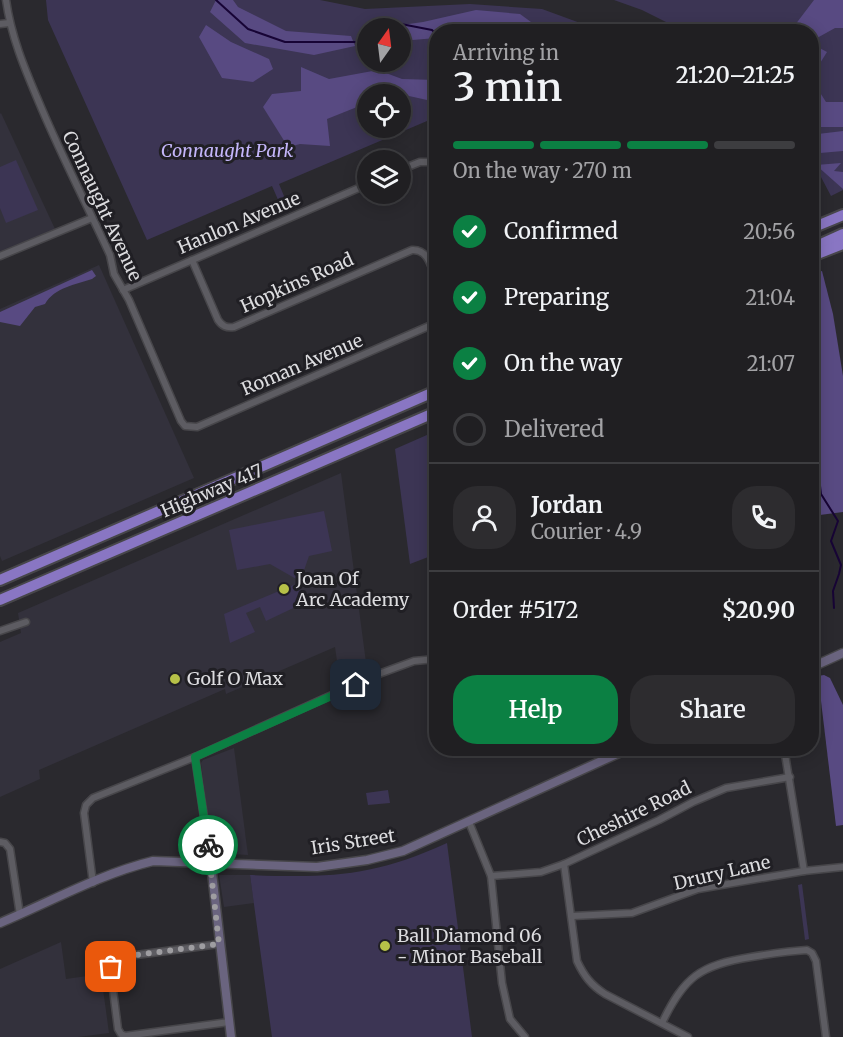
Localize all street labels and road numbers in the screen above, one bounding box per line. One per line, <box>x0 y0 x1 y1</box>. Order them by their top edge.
street label: Connaught Avenue <box>58 127 147 285</box>
street label: Hanlon Avenue <box>174 186 304 259</box>
street label: Hopkins Road <box>237 247 357 318</box>
street label: Roman Avenue <box>238 329 366 400</box>
street label: Highway 417 <box>157 459 266 522</box>
street label: Cheshire Road <box>573 776 695 851</box>
street label: Iris Street <box>309 824 397 860</box>
street label: Drury Lane <box>671 850 773 895</box>

